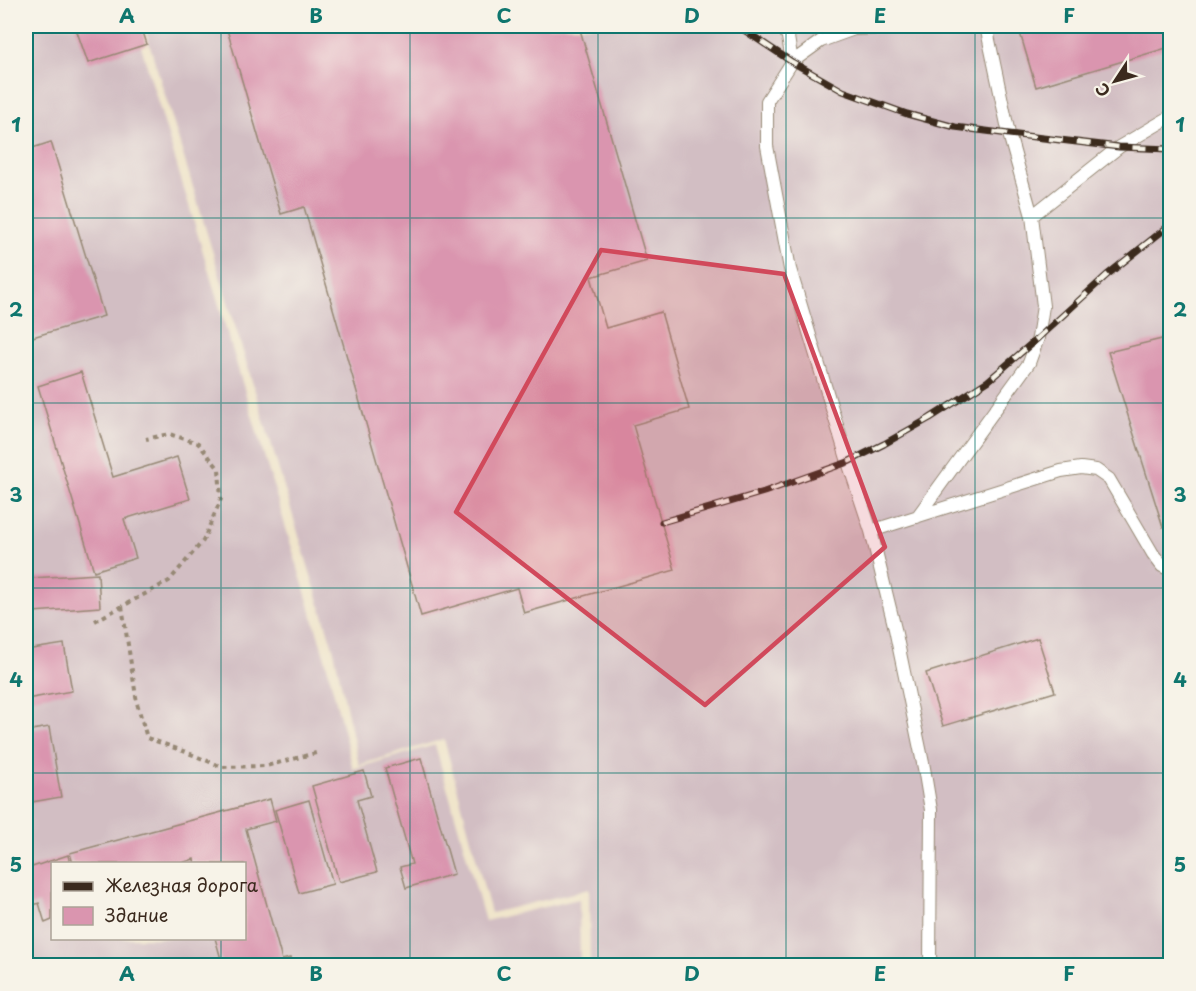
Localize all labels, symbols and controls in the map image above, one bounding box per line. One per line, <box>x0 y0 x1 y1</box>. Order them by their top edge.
text: A <box>119 0 135 30</box>
text: B <box>309 0 323 30</box>
text: C <box>496 0 512 30</box>
text: D <box>684 0 700 30</box>
text: E <box>874 0 886 30</box>
text: F <box>1063 0 1075 30</box>
north arrow <box>1085 51 1145 111</box>
text: С <box>1089 78 1115 102</box>
text: 1 <box>11 109 21 139</box>
text: 1 <box>1175 109 1185 139</box>
text: 2 <box>9 294 23 324</box>
text: 2 <box>1173 294 1187 324</box>
text: 3 <box>9 479 23 509</box>
text: 3 <box>1173 479 1187 509</box>
text: 4 <box>9 664 23 694</box>
text: 4 <box>1173 664 1187 694</box>
text: 5 <box>10 849 22 879</box>
text: 5 <box>1174 849 1186 879</box>
legend <box>51 862 246 940</box>
text: Железная дорога <box>105 871 259 898</box>
text: Здание <box>105 901 168 928</box>
text: A <box>119 958 135 988</box>
text: B <box>309 958 323 988</box>
text: C <box>496 958 512 988</box>
text: D <box>684 958 700 988</box>
text: E <box>874 958 886 988</box>
text: F <box>1063 958 1075 988</box>

